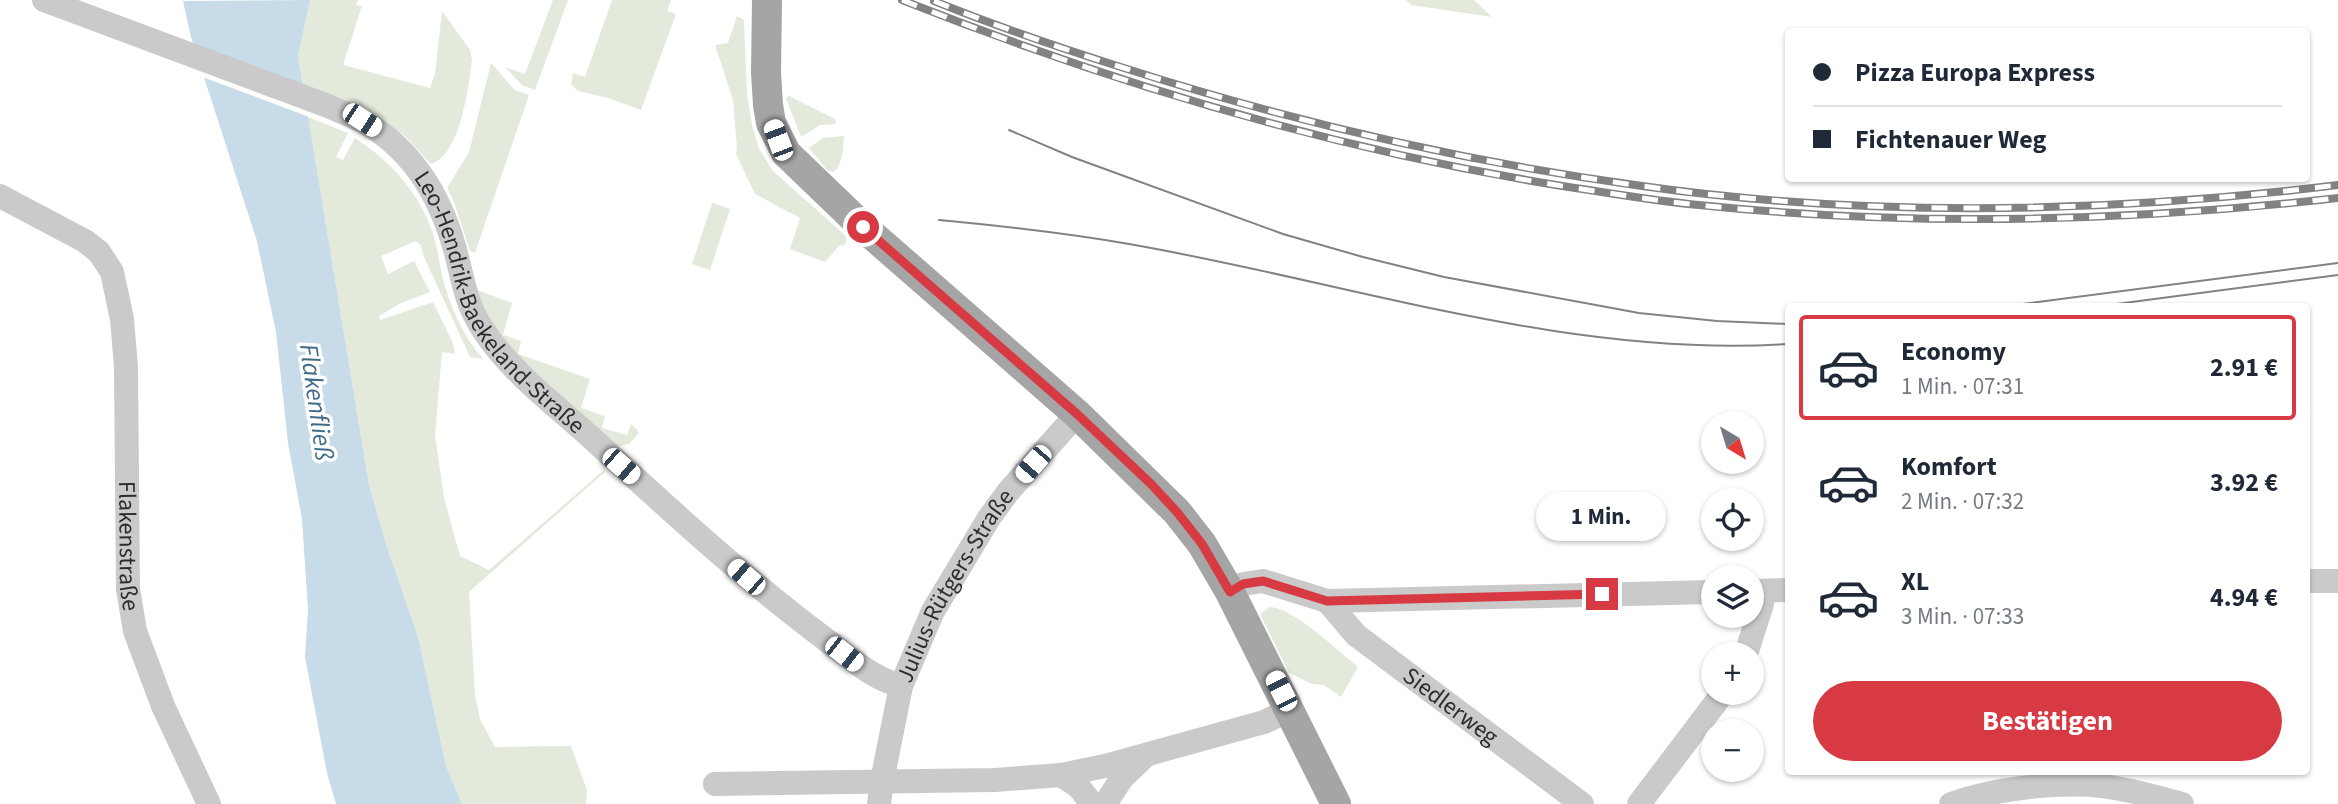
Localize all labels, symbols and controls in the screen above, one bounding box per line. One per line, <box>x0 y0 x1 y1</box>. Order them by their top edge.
text: Pizza Europa Express <box>1855 54 2095 91</box>
car <box>339 100 386 140</box>
car <box>761 117 796 163</box>
text: Fichtenauer Weg <box>1855 121 2046 158</box>
street label: Leo-Hendrik-Baekeland-Straße <box>405 164 593 442</box>
route start <box>847 211 879 243</box>
text: Economy <box>1901 333 2006 370</box>
icon: car <box>1817 336 1880 399</box>
water label: Flakenfließ <box>290 341 343 463</box>
text: 2.91 € <box>2210 349 2278 386</box>
text: 1 Min. · 07:31 <box>1901 370 2024 403</box>
north arrow <box>1701 411 1764 474</box>
map controls <box>1701 411 1764 782</box>
car <box>1012 441 1055 487</box>
car <box>599 444 644 488</box>
text: Komfort <box>1901 448 1997 485</box>
icon: car <box>1817 451 1880 514</box>
text: 3.92 € <box>2210 464 2278 501</box>
street label: Flakenstraße <box>109 481 148 614</box>
street label: Julius-Rütgers-Straße <box>887 482 1023 688</box>
text: 2 Min. · 07:32 <box>1901 485 2024 518</box>
button: locate <box>1701 488 1764 551</box>
callout: 1 Min. <box>1537 492 1667 542</box>
text: 1 Min. <box>1571 500 1631 533</box>
car <box>724 555 769 599</box>
text: XL <box>1901 563 1929 600</box>
button: layers <box>1701 565 1764 628</box>
icon: car <box>1817 566 1880 629</box>
route end <box>1586 578 1618 610</box>
text: 4.94 € <box>2210 579 2278 616</box>
text: 3 Min. · 07:33 <box>1901 600 2024 633</box>
car <box>821 633 868 675</box>
button: + <box>1701 642 1764 705</box>
street label: Siedlerweg <box>1395 659 1506 754</box>
car <box>1263 668 1300 714</box>
button: Bestätigen <box>1813 681 2282 761</box>
button: − <box>1701 719 1764 782</box>

